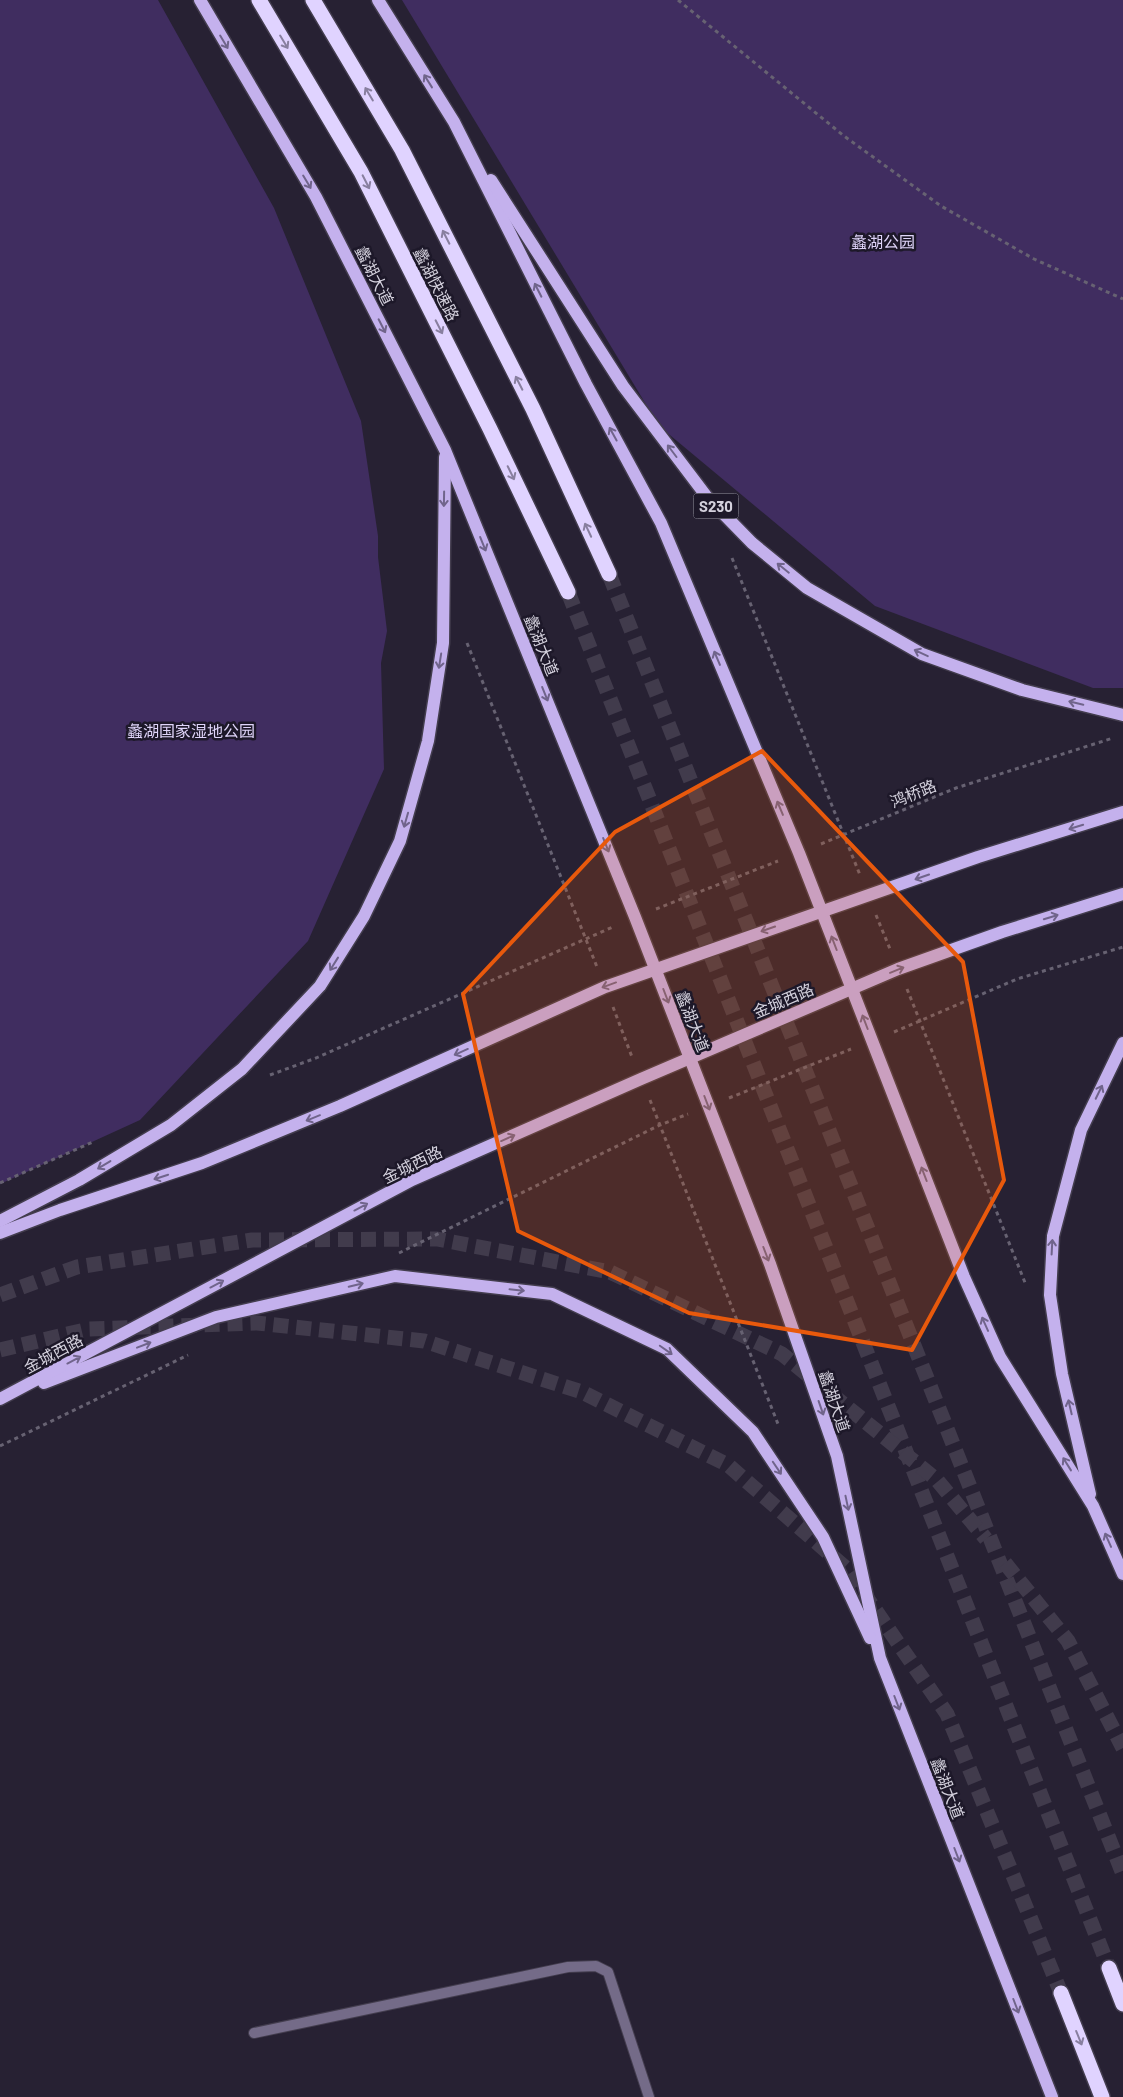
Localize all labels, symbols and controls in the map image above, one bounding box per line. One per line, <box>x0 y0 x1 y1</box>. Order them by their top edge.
one-way arrow <box>220 34 230 48</box>
one-way arrow <box>280 34 290 48</box>
one-way arrow <box>423 74 433 88</box>
one-way arrow <box>364 88 374 102</box>
one-way arrow <box>303 174 313 188</box>
one-way arrow <box>362 174 371 189</box>
one-way arrow <box>441 230 451 245</box>
park label: 蠡湖公园 <box>851 232 915 251</box>
street label: 蠡湖大道 <box>352 242 398 308</box>
street label: 蠡湖快速路 <box>410 244 464 324</box>
one-way arrow <box>533 283 542 298</box>
one-way arrow <box>378 318 387 333</box>
one-way arrow <box>434 320 444 335</box>
one-way arrow <box>514 375 524 390</box>
one-way arrow <box>608 427 618 442</box>
one-way arrow <box>667 444 677 458</box>
one-way arrow <box>507 465 516 480</box>
one-way arrow <box>440 490 449 506</box>
road number: S230 <box>694 494 738 518</box>
one-way arrow <box>583 523 592 538</box>
one-way arrow <box>479 536 489 551</box>
one-way arrow <box>777 563 790 574</box>
street label: 蠡湖大道 <box>521 612 563 678</box>
one-way arrow <box>914 648 929 657</box>
one-way arrow <box>712 651 722 666</box>
one-way arrow <box>434 653 444 669</box>
one-way arrow <box>540 686 550 701</box>
one-way arrow <box>1068 698 1084 707</box>
park label: 蠡湖国家湿地公园 <box>127 721 255 740</box>
street label: 鸿桥路 <box>887 775 939 811</box>
one-way arrow <box>775 801 784 816</box>
one-way arrow <box>400 811 410 827</box>
one-way arrow <box>1069 822 1085 832</box>
one-way arrow <box>601 837 611 852</box>
one-way arrow <box>914 872 930 882</box>
one-way arrow <box>1042 911 1058 921</box>
one-way arrow <box>761 925 776 934</box>
one-way arrow <box>829 936 838 951</box>
one-way arrow <box>328 957 338 971</box>
one-way arrow <box>889 965 904 974</box>
street label: 金城西路 <box>750 979 816 1021</box>
one-way arrow <box>602 981 618 990</box>
one-way arrow <box>662 988 671 1003</box>
street label: 蠡湖大道 <box>673 988 713 1054</box>
one-way arrow <box>860 1015 869 1031</box>
one-way arrow <box>454 1047 469 1057</box>
one-way arrow <box>1095 1085 1105 1100</box>
one-way arrow <box>703 1095 712 1110</box>
one-way arrow <box>306 1113 321 1123</box>
one-way arrow <box>500 1132 515 1142</box>
street label: 金城西路 <box>379 1141 445 1187</box>
one-way arrow <box>97 1161 111 1171</box>
one-way arrow <box>919 1167 928 1182</box>
one-way arrow <box>154 1172 170 1182</box>
one-way arrow <box>353 1202 368 1212</box>
one-way arrow <box>1048 1239 1057 1255</box>
one-way arrow <box>763 1247 772 1262</box>
one-way arrow <box>210 1279 225 1289</box>
one-way arrow <box>348 1280 364 1289</box>
one-way arrow <box>509 1285 525 1295</box>
one-way arrow <box>980 1317 990 1332</box>
street label: 金城西路 <box>20 1330 86 1376</box>
one-way arrow <box>135 1340 151 1349</box>
one-way arrow <box>659 1345 673 1356</box>
one-way arrow <box>66 1355 81 1364</box>
street label: 蠡湖大道 <box>816 1368 854 1434</box>
one-way arrow <box>816 1399 826 1415</box>
one-way arrow <box>1065 1400 1074 1416</box>
one-way arrow <box>1062 1458 1072 1472</box>
one-way arrow <box>772 1461 782 1475</box>
one-way arrow <box>843 1495 853 1511</box>
one-way arrow <box>1102 1533 1112 1548</box>
one-way arrow <box>893 1695 903 1710</box>
street label: 蠡湖大道 <box>928 1755 968 1821</box>
one-way arrow <box>953 1847 962 1862</box>
one-way arrow <box>1012 1998 1021 2013</box>
one-way arrow <box>1074 2030 1084 2045</box>

